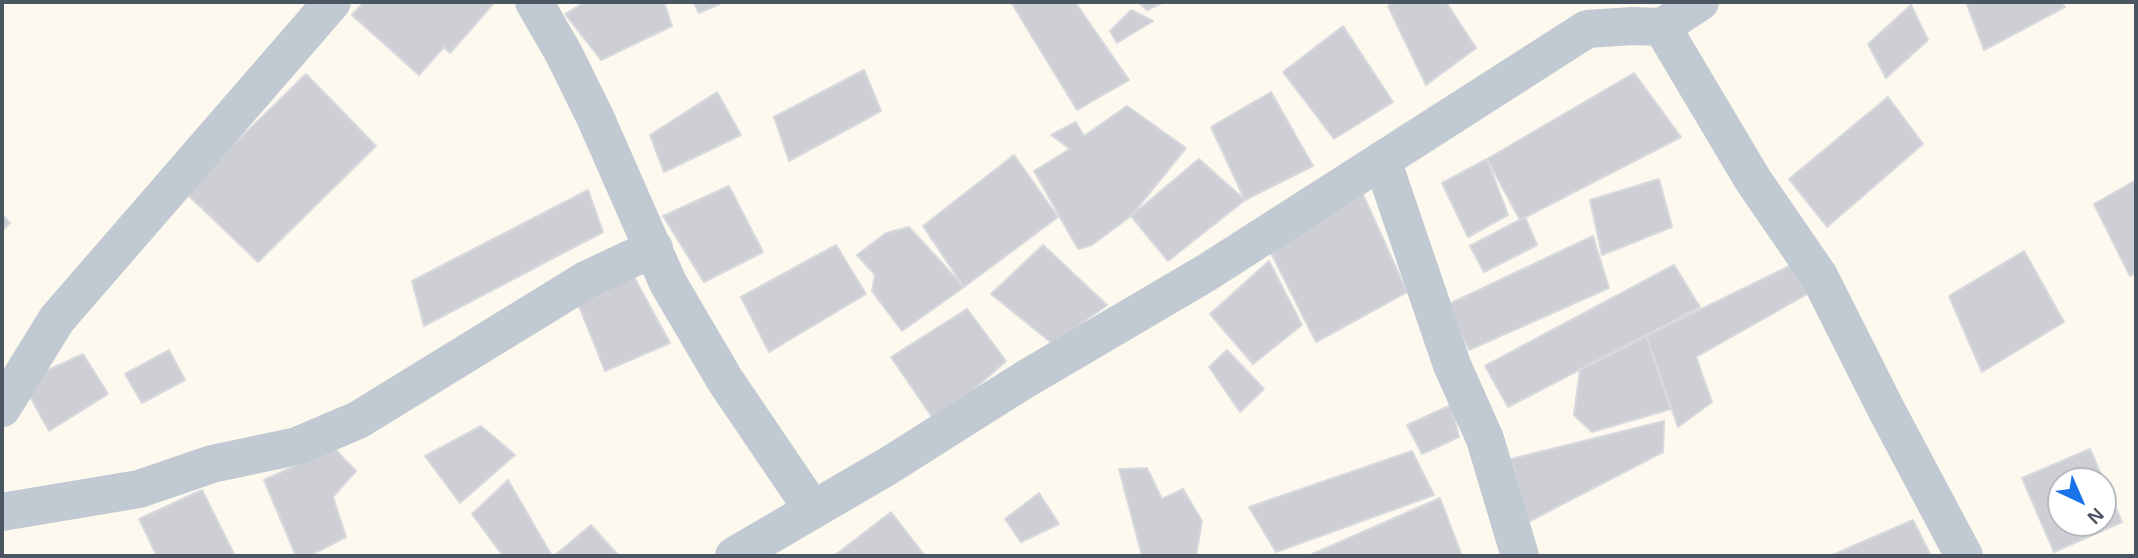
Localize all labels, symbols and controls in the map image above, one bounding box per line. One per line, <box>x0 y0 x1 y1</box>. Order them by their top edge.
north arrow <box>2047 467 2117 537</box>
text: N <box>2083 504 2108 528</box>

